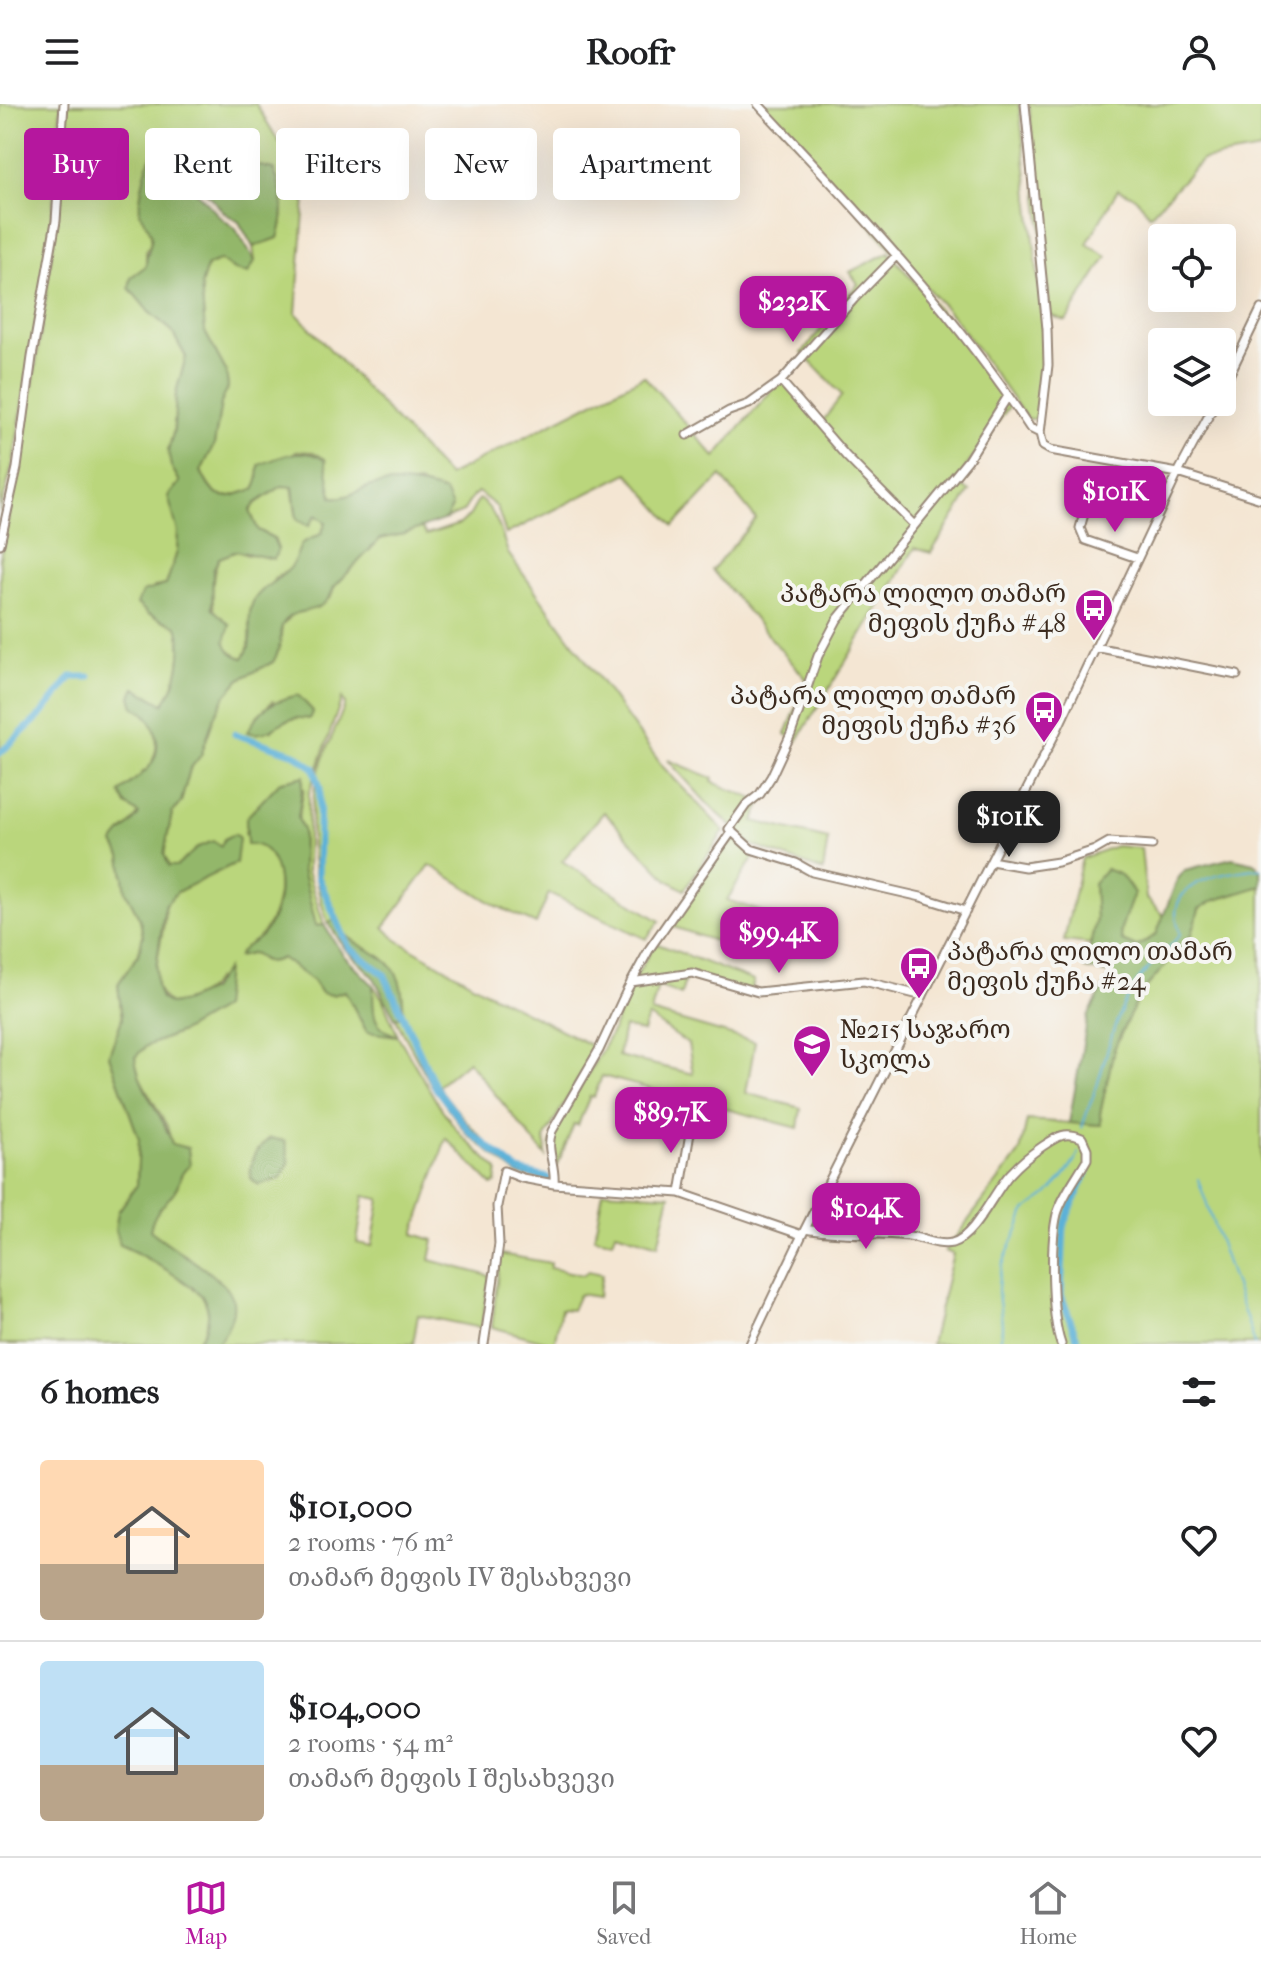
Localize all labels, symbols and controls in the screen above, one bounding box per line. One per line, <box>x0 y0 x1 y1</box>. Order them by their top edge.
icon: menu <box>40 30 84 74</box>
icon: person <box>1177 30 1221 74</box>
text: Roofr <box>586 31 675 73</box>
chip: Buy <box>24 128 129 200</box>
chip: Rent <box>145 128 260 200</box>
chip: Filters <box>276 128 409 200</box>
chip: New <box>425 128 537 200</box>
chip: Apartment <box>553 128 740 200</box>
map controls <box>1148 224 1236 416</box>
button: locate <box>1148 224 1236 312</box>
pin: $232K <box>737 276 849 344</box>
text: $232K <box>758 286 828 317</box>
button: layers <box>1148 328 1236 416</box>
pin: $101K <box>1059 466 1171 534</box>
text: $101K <box>1082 476 1148 507</box>
place label: პატარა ლილო თამარ მეფის ქუჩა #48 <box>780 578 1066 639</box>
bus stop icon: პატარა ლილო თამარ მეფის ქუჩა #48 <box>1073 587 1115 642</box>
place label: პატარა ლილო თამარ მეფის ქუჩა #36 <box>730 680 1017 741</box>
bus stop icon: პატარა ლილო თამარ მეფის ქუჩა #36 <box>1023 689 1065 744</box>
pin: $101K <box>953 791 1065 859</box>
text: $101K <box>976 801 1042 832</box>
pin: $99.4K <box>714 907 844 975</box>
text: $99.4K <box>738 917 820 948</box>
place label: პატარა ლილო თამარ მეფის ქუჩა #24 <box>947 936 1233 997</box>
bus stop icon: პატარა ლილო თამარ მეფის ქუჩა #24 <box>898 945 940 1000</box>
place label: №215 საჯარო სკოლა <box>840 1014 1011 1075</box>
school or university icon: №215 საჯარო სკოლა <box>791 1023 833 1078</box>
pin: $89.7K <box>606 1087 736 1155</box>
text: $89.7K <box>633 1097 709 1128</box>
pin: $104K <box>810 1183 922 1251</box>
text: $104K <box>830 1193 902 1224</box>
icon: filters <box>1177 1370 1221 1414</box>
text: 6 homes <box>40 1372 159 1412</box>
text: $101,000 <box>288 1487 413 1527</box>
icon: home <box>104 1492 200 1588</box>
icon: heart <box>1177 1518 1221 1562</box>
text: 2 rooms · 76 m² <box>288 1527 453 1558</box>
text: თამარ მეფის IV შესახვევი <box>288 1562 632 1593</box>
text: $104,000 <box>288 1688 421 1728</box>
icon: home <box>104 1693 200 1789</box>
icon: heart <box>1177 1719 1221 1763</box>
text: 2 rooms · 54 m² <box>288 1728 453 1759</box>
text: თამარ მეფის I შესახვევი <box>288 1763 615 1794</box>
tab: Map <box>184 1876 228 1950</box>
tab: Saved <box>597 1876 651 1950</box>
tab: Home <box>1020 1876 1077 1950</box>

